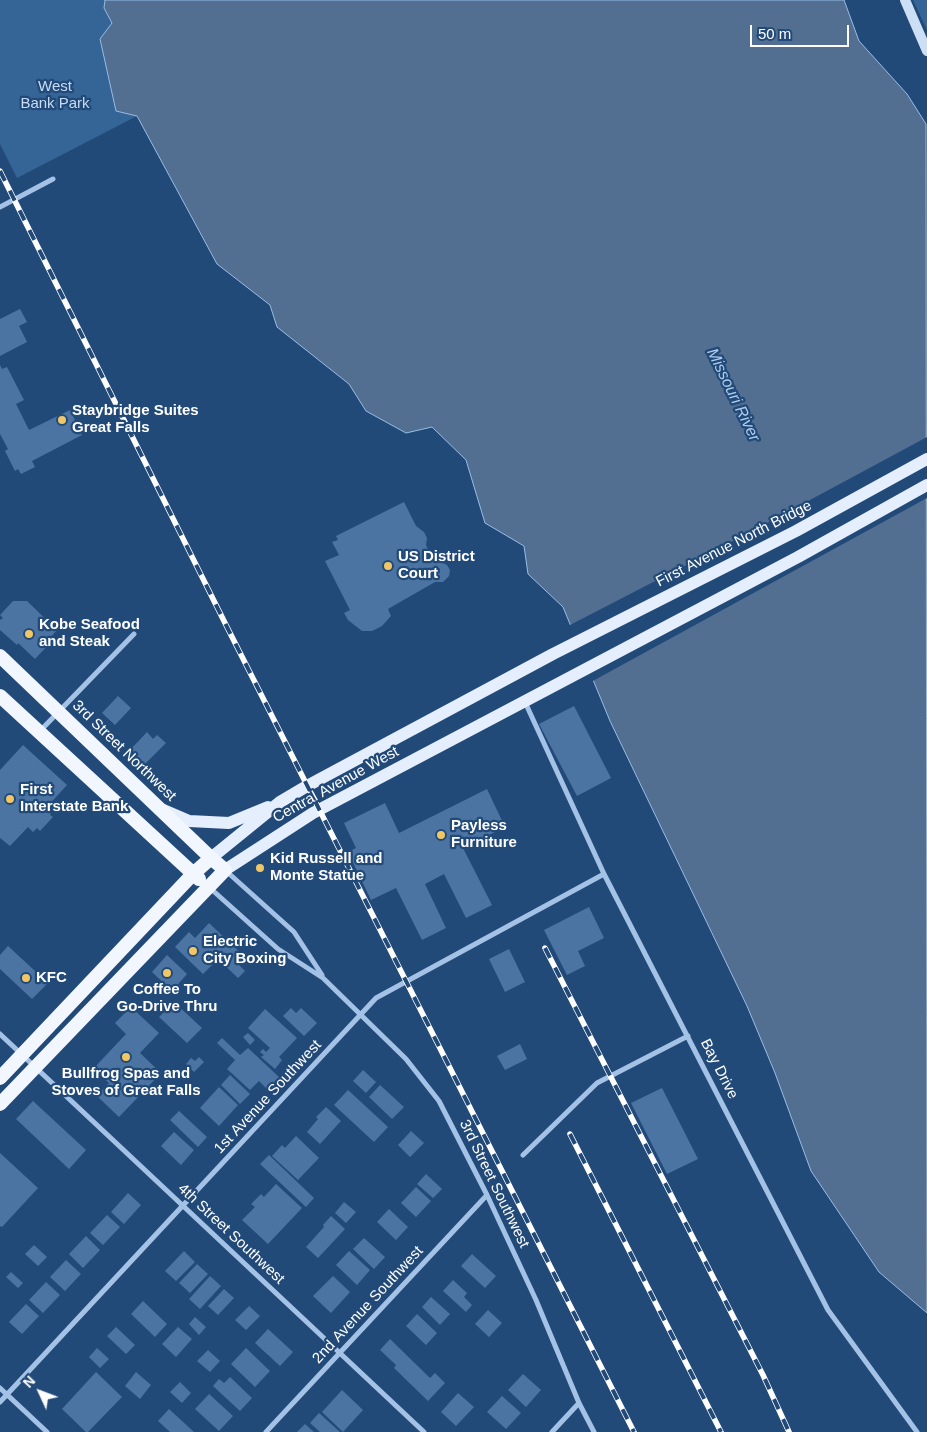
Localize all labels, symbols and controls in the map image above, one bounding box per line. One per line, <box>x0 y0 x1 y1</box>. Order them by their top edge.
scale bar <box>752 15 851 47</box>
text: 50 m <box>758 25 791 42</box>
park label: West Bank Park <box>20 78 90 113</box>
water label: Missouri River <box>702 345 764 445</box>
place label: Staybridge Suites Great Falls <box>72 402 199 437</box>
marker: Staybridge Suites Great Falls <box>56 414 68 426</box>
street label: First Avenue North Bridge <box>653 497 815 591</box>
place label: US District Court <box>398 548 475 583</box>
marker: US District Court <box>382 560 394 572</box>
place label: Kobe Seafood and Steak <box>39 616 140 651</box>
marker: Kobe Seafood and Steak <box>23 628 35 640</box>
street label: 3rd Street Northwest <box>68 697 180 805</box>
street label: Central Avenue West <box>270 743 402 827</box>
place label: First Interstate Bank <box>20 781 128 816</box>
marker: First Interstate Bank <box>4 793 16 805</box>
place label: Payless Furniture <box>451 817 517 852</box>
marker: Payless Furniture <box>435 829 447 841</box>
place label: Kid Russell and Monte Statue <box>270 850 383 885</box>
marker: Kid Russell and Monte Statue <box>254 862 266 874</box>
place label: Electric City Boxing <box>203 933 286 968</box>
marker: Electric City Boxing <box>187 945 199 957</box>
marker: Coffee To Go-Drive Thru <box>161 967 173 979</box>
place label: KFC <box>36 969 67 987</box>
marker: KFC <box>20 972 32 984</box>
place label: Coffee To Go-Drive Thru <box>117 981 217 1016</box>
street label: 1st Avenue Southwest <box>211 1036 325 1158</box>
street label: Bay Drive <box>696 1036 742 1102</box>
marker: Bullfrog Spas and Stoves of Great Falls <box>120 1051 132 1063</box>
place label: Bullfrog Spas and Stoves of Great Falls <box>51 1065 201 1100</box>
street label: 3rd Street Southwest <box>455 1117 533 1251</box>
street label: 4th Street Southwest <box>174 1180 288 1288</box>
street label: 2nd Avenue Southwest <box>309 1243 427 1367</box>
north arrow <box>15 1367 65 1417</box>
text: N <box>20 1373 38 1391</box>

